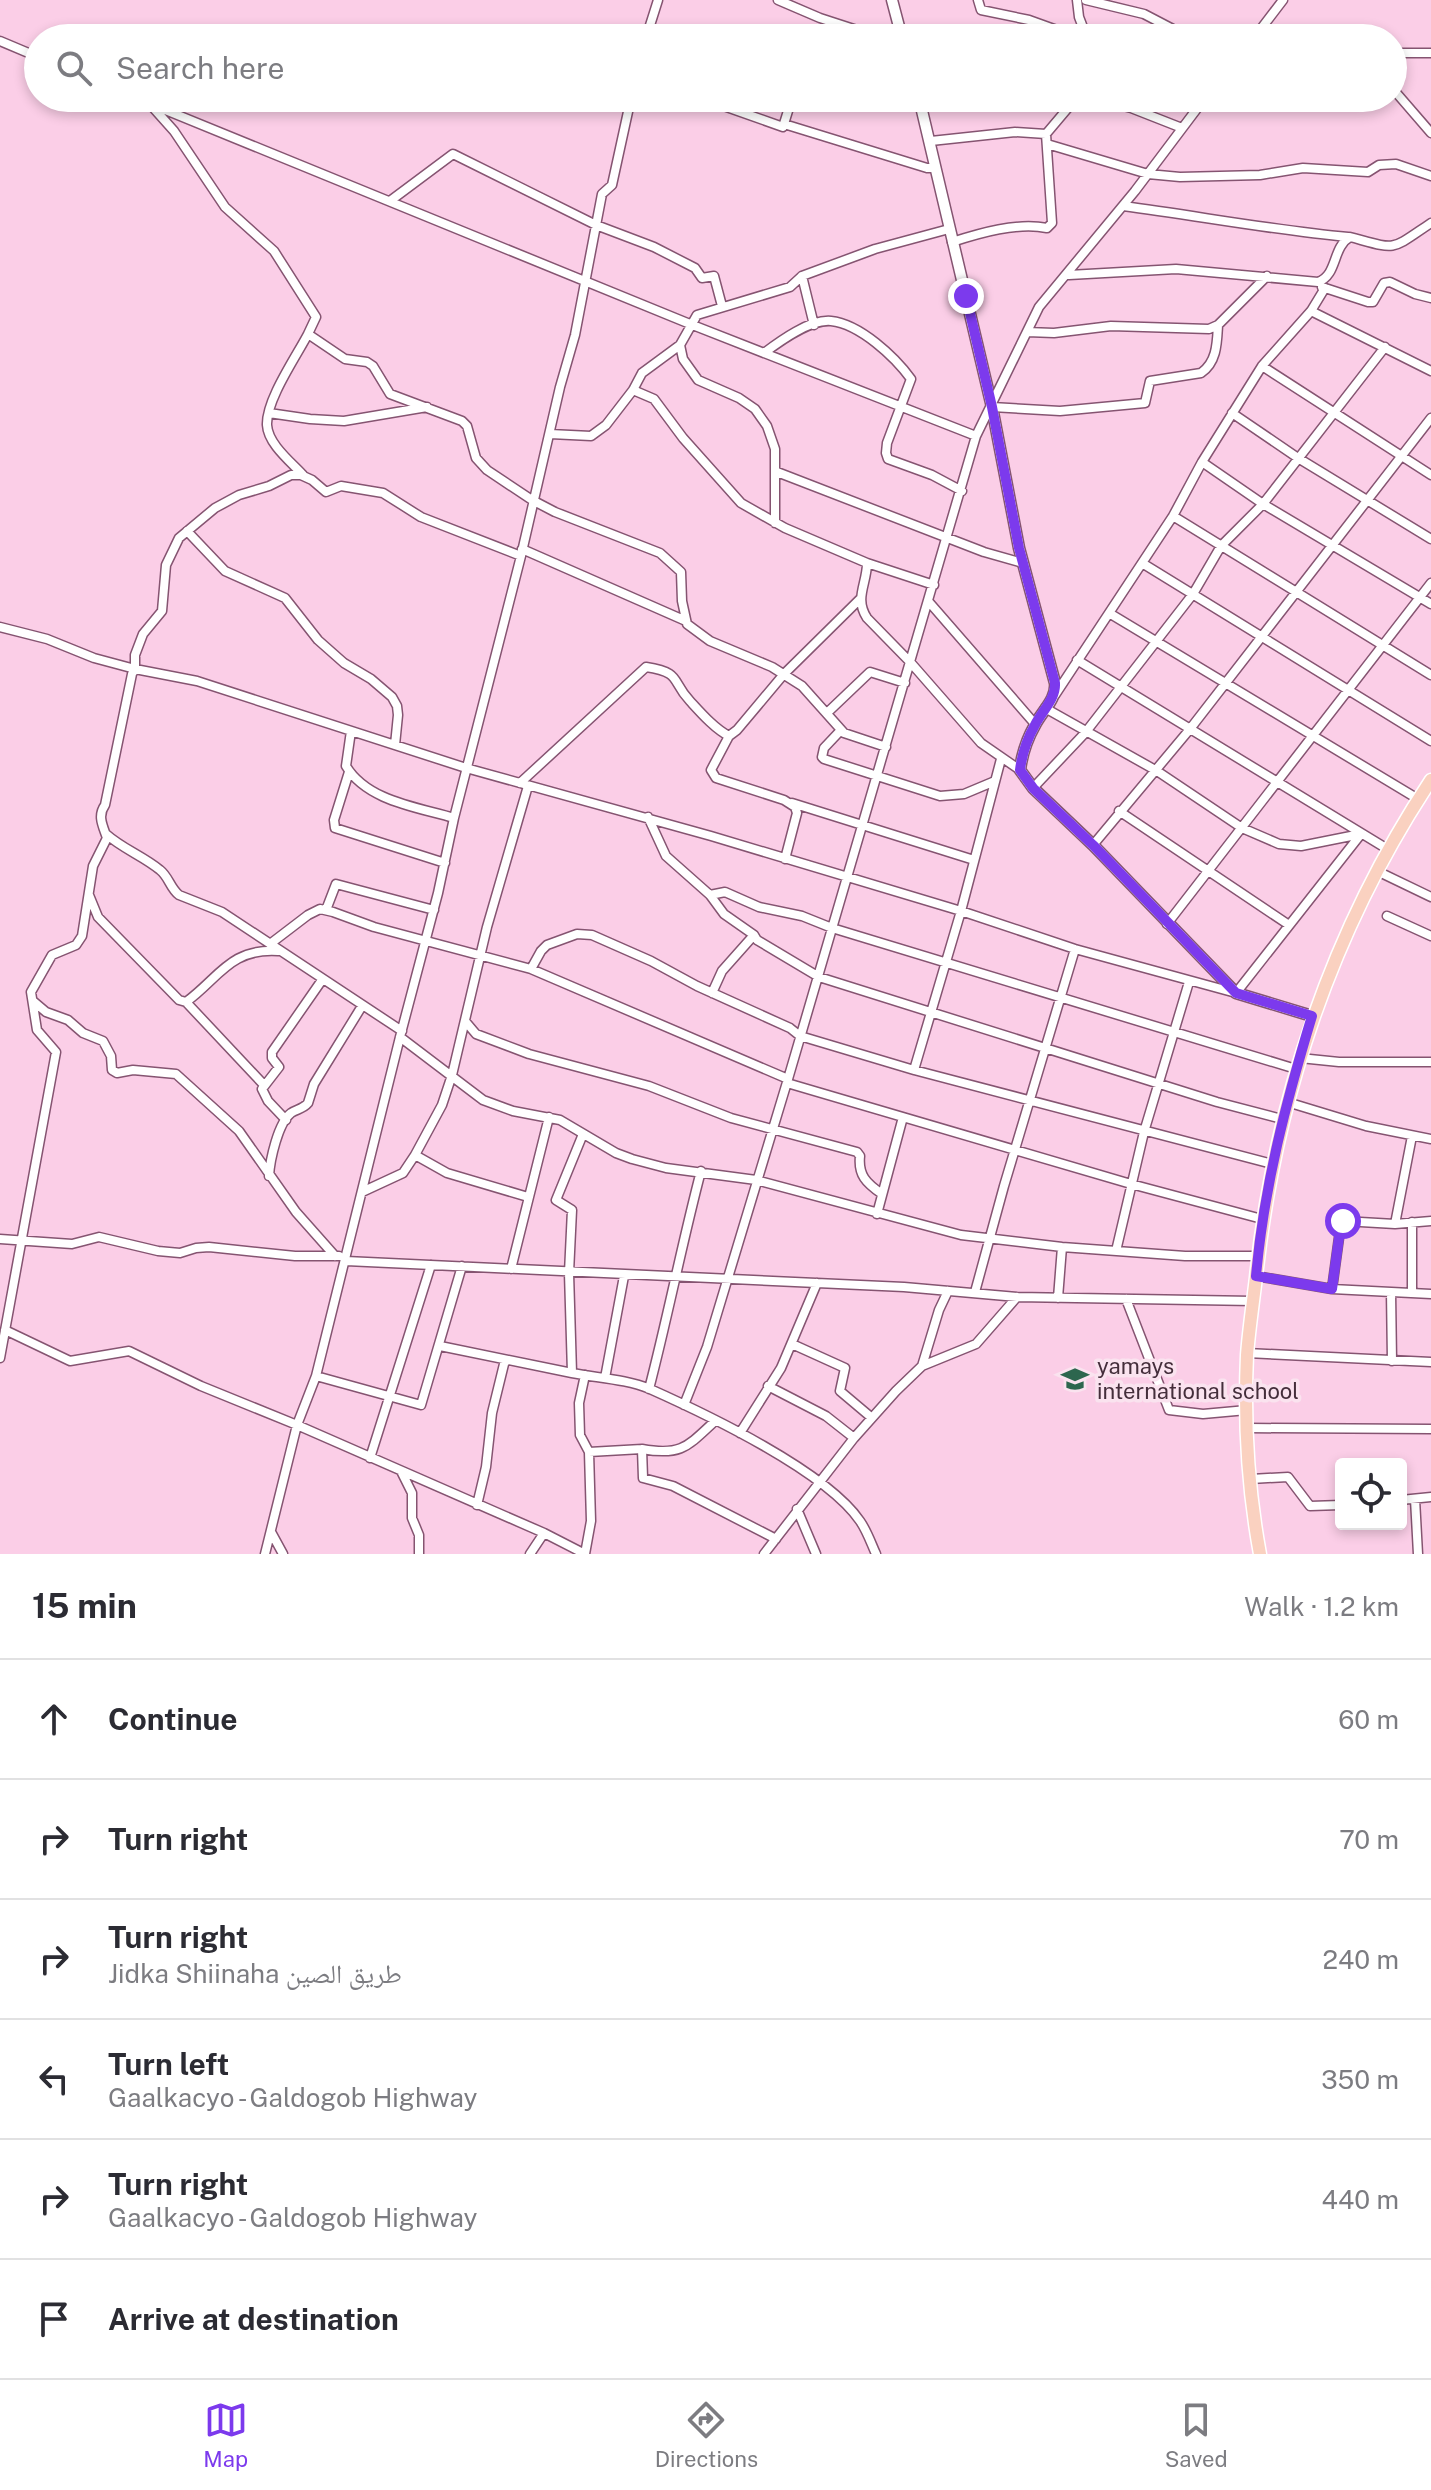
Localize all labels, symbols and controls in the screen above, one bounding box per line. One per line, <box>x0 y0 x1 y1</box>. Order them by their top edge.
search box <box>24 24 1407 112</box>
icon: search <box>52 46 96 90</box>
text: Search here <box>116 50 284 86</box>
route end <box>948 278 984 314</box>
route start <box>1325 1203 1361 1239</box>
place label: yamays international school <box>1097 1353 1299 1404</box>
school or university icon: yamays international school <box>1060 1364 1090 1394</box>
map controls <box>1335 1458 1407 1530</box>
button: locate <box>1335 1458 1407 1530</box>
text: 15 min <box>32 1586 137 1626</box>
text: Walk · 1.2 km <box>1244 1591 1399 1622</box>
icon: ahead <box>32 1697 76 1741</box>
text: Continue <box>108 1701 238 1737</box>
text: 60 m <box>1338 1704 1399 1735</box>
icon: right <box>32 1817 76 1861</box>
text: Turn right <box>108 1821 248 1857</box>
text: 70 m <box>1339 1824 1399 1855</box>
text: Turn right <box>108 1919 248 1955</box>
icon: right <box>32 1937 76 1981</box>
text: 240 m <box>1322 1944 1399 1975</box>
text: Jidka Shiinaha طريق الصين <box>108 1958 402 1989</box>
text: Turn left <box>108 2046 229 2082</box>
icon: left <box>32 2057 76 2101</box>
text: 350 m <box>1321 2064 1399 2095</box>
text: Gaalkacyo - Galdogob Highway <box>108 2082 477 2113</box>
text: Turn right <box>108 2166 248 2202</box>
icon: right <box>32 2177 76 2221</box>
text: 440 m <box>1322 2184 1399 2215</box>
text: Gaalkacyo - Galdogob Highway <box>108 2202 477 2233</box>
icon: arrive <box>32 2297 76 2341</box>
text: Arrive at destination <box>108 2301 399 2337</box>
tab: Map <box>203 2398 248 2472</box>
tab: Directions <box>655 2398 758 2472</box>
tab: Saved <box>1165 2398 1228 2472</box>

